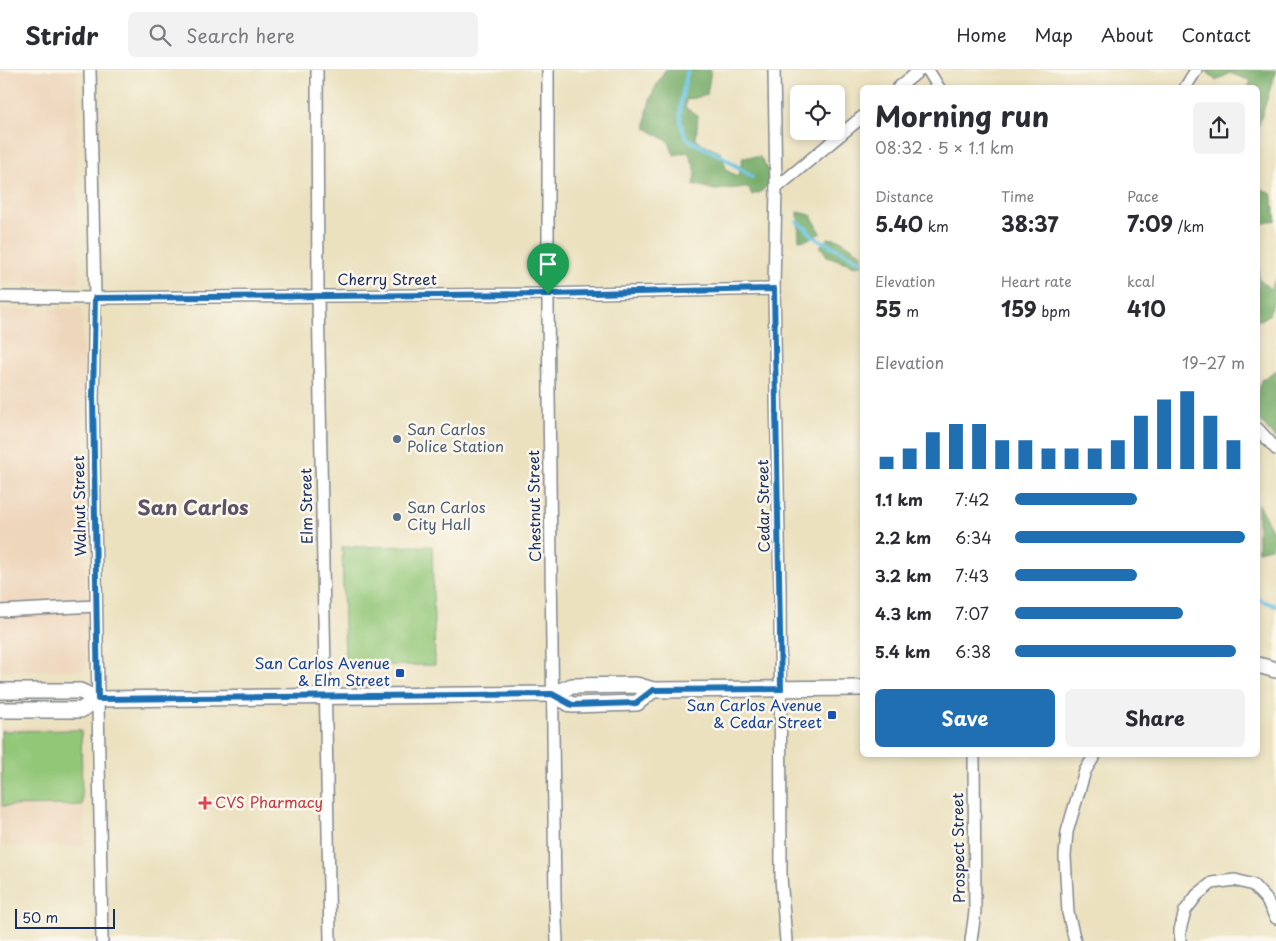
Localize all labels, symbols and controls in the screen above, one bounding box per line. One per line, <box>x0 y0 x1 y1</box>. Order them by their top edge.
search box <box>128 12 478 57</box>
text: Stridr <box>25 17 98 53</box>
icon: search <box>146 21 174 49</box>
text: Search here <box>186 21 295 49</box>
text: Home <box>956 21 1006 48</box>
text: Map <box>1034 21 1073 48</box>
text: About <box>1101 21 1153 48</box>
text: Contact <box>1181 21 1251 48</box>
map controls <box>790 85 845 140</box>
button: locate <box>790 85 845 140</box>
text: Morning run <box>875 94 1049 137</box>
button: share <box>1193 102 1245 154</box>
text: 08:32 · 5 × 1.1 km <box>875 135 1014 159</box>
text: Distance <box>875 186 934 207</box>
text: Time <box>1001 186 1034 207</box>
text: Pace <box>1127 186 1159 207</box>
text: 5.40 <box>875 207 923 239</box>
text: 38:37 <box>1001 207 1059 239</box>
text: 7:09 <box>1127 207 1173 239</box>
text: km <box>923 216 949 237</box>
text: /km <box>1173 216 1204 237</box>
pin <box>527 243 569 294</box>
icon: arrive <box>534 250 562 278</box>
street label: Cherry Street <box>337 267 437 290</box>
text: Elevation <box>875 271 935 292</box>
text: Heart rate <box>1001 271 1072 292</box>
text: kcal <box>1127 271 1155 292</box>
text: 55 <box>875 292 902 324</box>
text: 159 <box>1001 292 1037 324</box>
text: 410 <box>1127 292 1166 324</box>
text: m <box>902 301 919 322</box>
text: bpm <box>1037 301 1070 322</box>
text: Elevation <box>875 350 944 374</box>
text: 19–27 m <box>1182 350 1245 374</box>
place label: San Carlos Police Station <box>407 417 504 457</box>
marker: San Carlos Police Station <box>391 433 403 445</box>
street label: Chestnut Street <box>521 450 546 562</box>
street label: Walnut Street <box>66 455 91 557</box>
street label: Cedar Street <box>750 459 775 553</box>
street label: Elm Street <box>293 468 318 544</box>
text: 1.1 km <box>875 487 923 511</box>
text: 7:42 <box>955 487 990 511</box>
district label: San Carlos <box>137 492 249 522</box>
place label: San Carlos City Hall <box>407 495 486 535</box>
marker: San Carlos City Hall <box>391 511 403 523</box>
text: 2.2 km <box>875 525 931 549</box>
text: 6:34 <box>955 525 992 549</box>
text: 3.2 km <box>875 563 932 587</box>
text: 7:43 <box>955 563 989 587</box>
text: 4.3 km <box>875 601 932 625</box>
text: 7:07 <box>955 601 989 625</box>
text: 5.4 km <box>875 639 930 663</box>
text: 6:38 <box>955 639 991 663</box>
place label: San Carlos Avenue & Elm Street <box>255 651 390 691</box>
marker: San Carlos Avenue & Elm Street <box>394 667 406 679</box>
button: Save <box>875 689 1055 747</box>
button: Share <box>1065 689 1245 747</box>
place label: San Carlos Avenue & Cedar Street <box>687 693 822 733</box>
marker: San Carlos Avenue & Cedar Street <box>826 709 838 721</box>
place label: CVS Pharmacy <box>215 790 323 813</box>
street label: Prospect Street <box>945 792 970 904</box>
marker: CVS Pharmacy <box>199 797 211 809</box>
scale bar <box>15 906 115 929</box>
text: 50 m <box>22 907 58 928</box>

